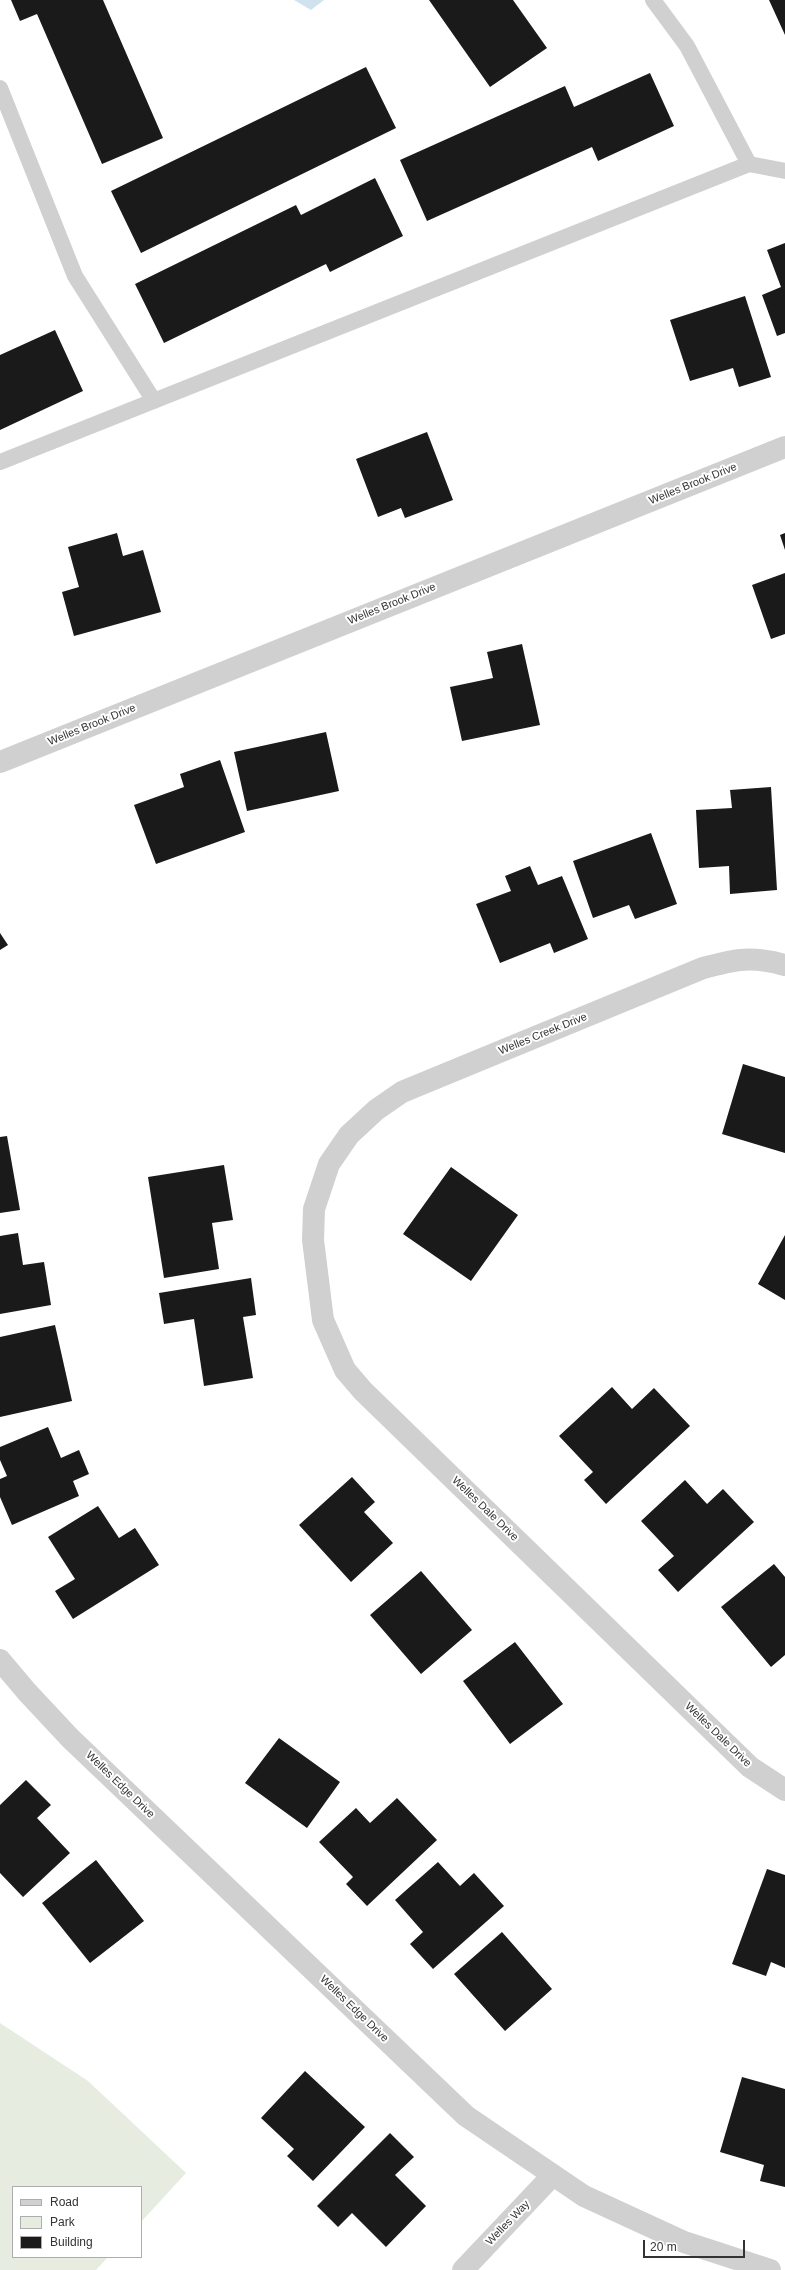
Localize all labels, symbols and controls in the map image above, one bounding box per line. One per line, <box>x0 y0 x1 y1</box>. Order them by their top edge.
street label: Welles Brook Drive <box>647 460 739 508</box>
street label: Welles Brook Drive <box>346 580 438 628</box>
street label: Welles Brook Drive <box>46 701 138 749</box>
street label: Welles Creek Drive <box>497 1010 589 1058</box>
street label: Welles Dale Drive <box>449 1474 521 1544</box>
street label: Welles Dale Drive <box>682 1700 754 1770</box>
street label: Welles Edge Drive <box>83 1749 157 1821</box>
street label: Welles Edge Drive <box>317 1973 391 2045</box>
legend <box>12 2186 142 2258</box>
text: Road <box>50 2195 79 2209</box>
street label: Welles Way <box>483 2198 533 2248</box>
text: Park <box>50 2215 75 2229</box>
scale bar <box>645 2232 747 2258</box>
text: Building <box>50 2235 93 2249</box>
text: 20 m <box>650 2240 677 2254</box>

